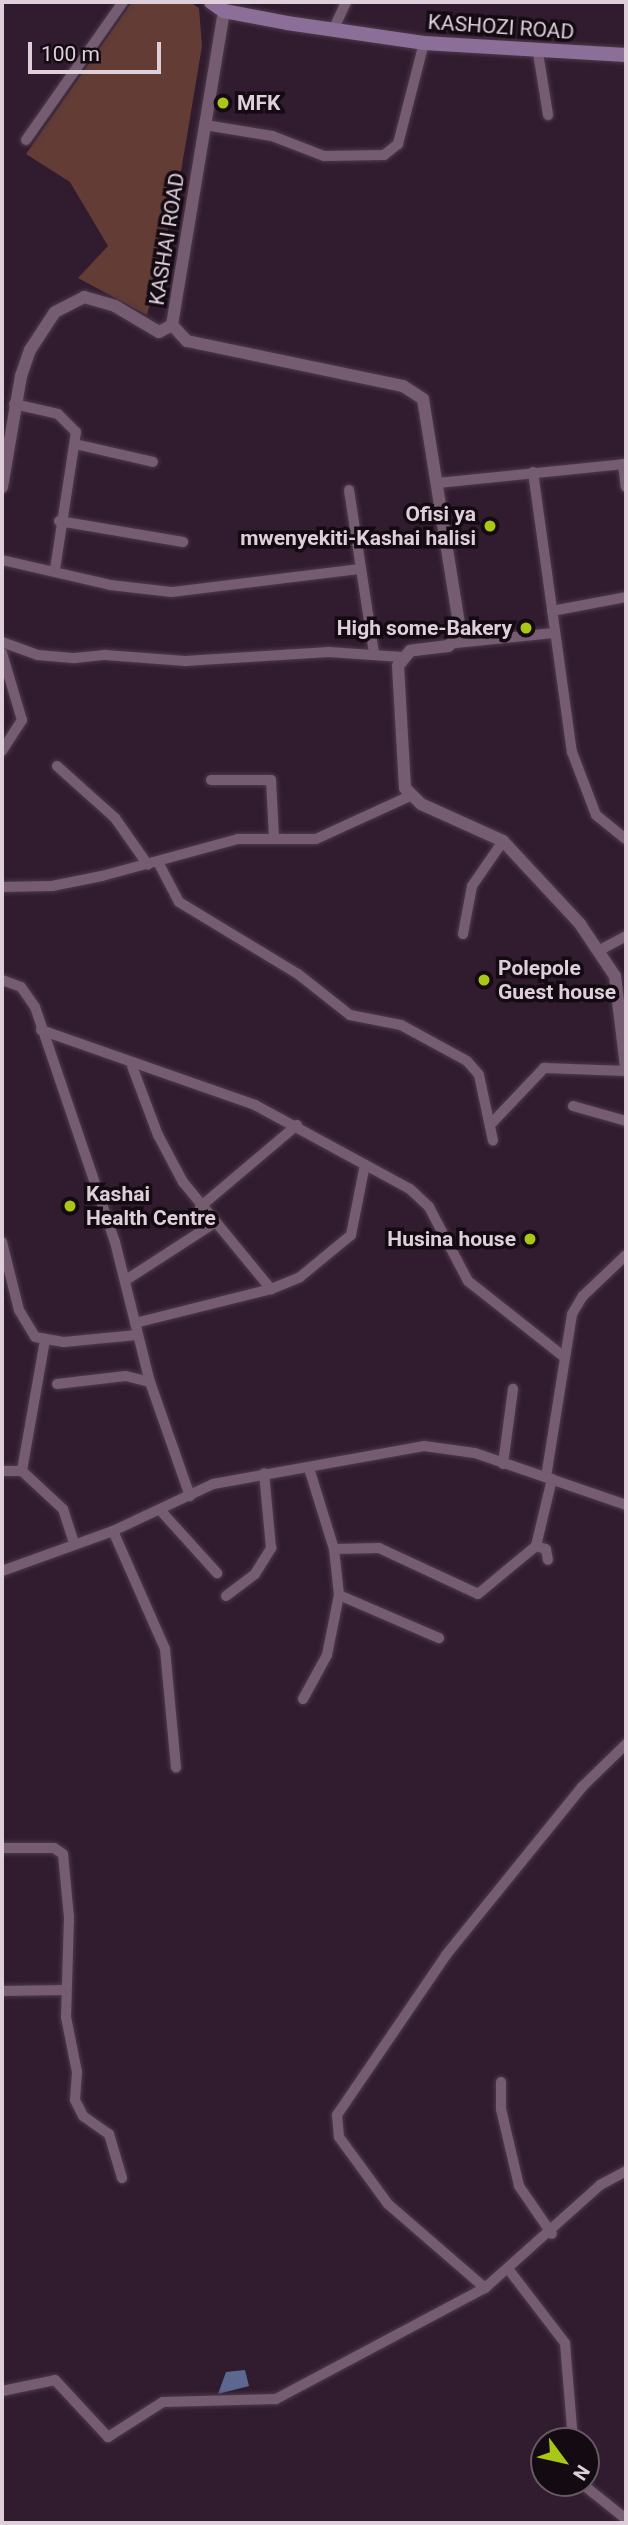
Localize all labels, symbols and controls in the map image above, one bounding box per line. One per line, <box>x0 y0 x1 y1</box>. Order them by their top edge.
street label: KASHOZI ROAD <box>427 9 575 45</box>
scale bar <box>32 28 164 72</box>
text: 100 m <box>41 42 100 66</box>
place label: MFK <box>237 90 280 116</box>
marker: MFK <box>215 95 231 111</box>
street label: KASHAI ROAD <box>144 171 190 307</box>
place label: Ofisi ya mwenyekiti-Kashai halisi <box>240 501 476 551</box>
marker: Ofisi ya mwenyekiti-Kashai halisi <box>482 518 498 534</box>
place label: High some-Bakery <box>337 615 512 641</box>
marker: High some-Bakery <box>518 620 534 636</box>
place label: Polepole Guest house <box>498 955 616 1005</box>
marker: Polepole Guest house <box>476 972 492 988</box>
place label: Kashai Health Centre <box>86 1181 216 1231</box>
marker: Kashai Health Centre <box>60 1196 80 1216</box>
place label: Husina house <box>387 1226 516 1252</box>
marker: Husina house <box>522 1231 538 1247</box>
north arrow <box>530 2427 600 2497</box>
text: N <box>568 2461 595 2485</box>

